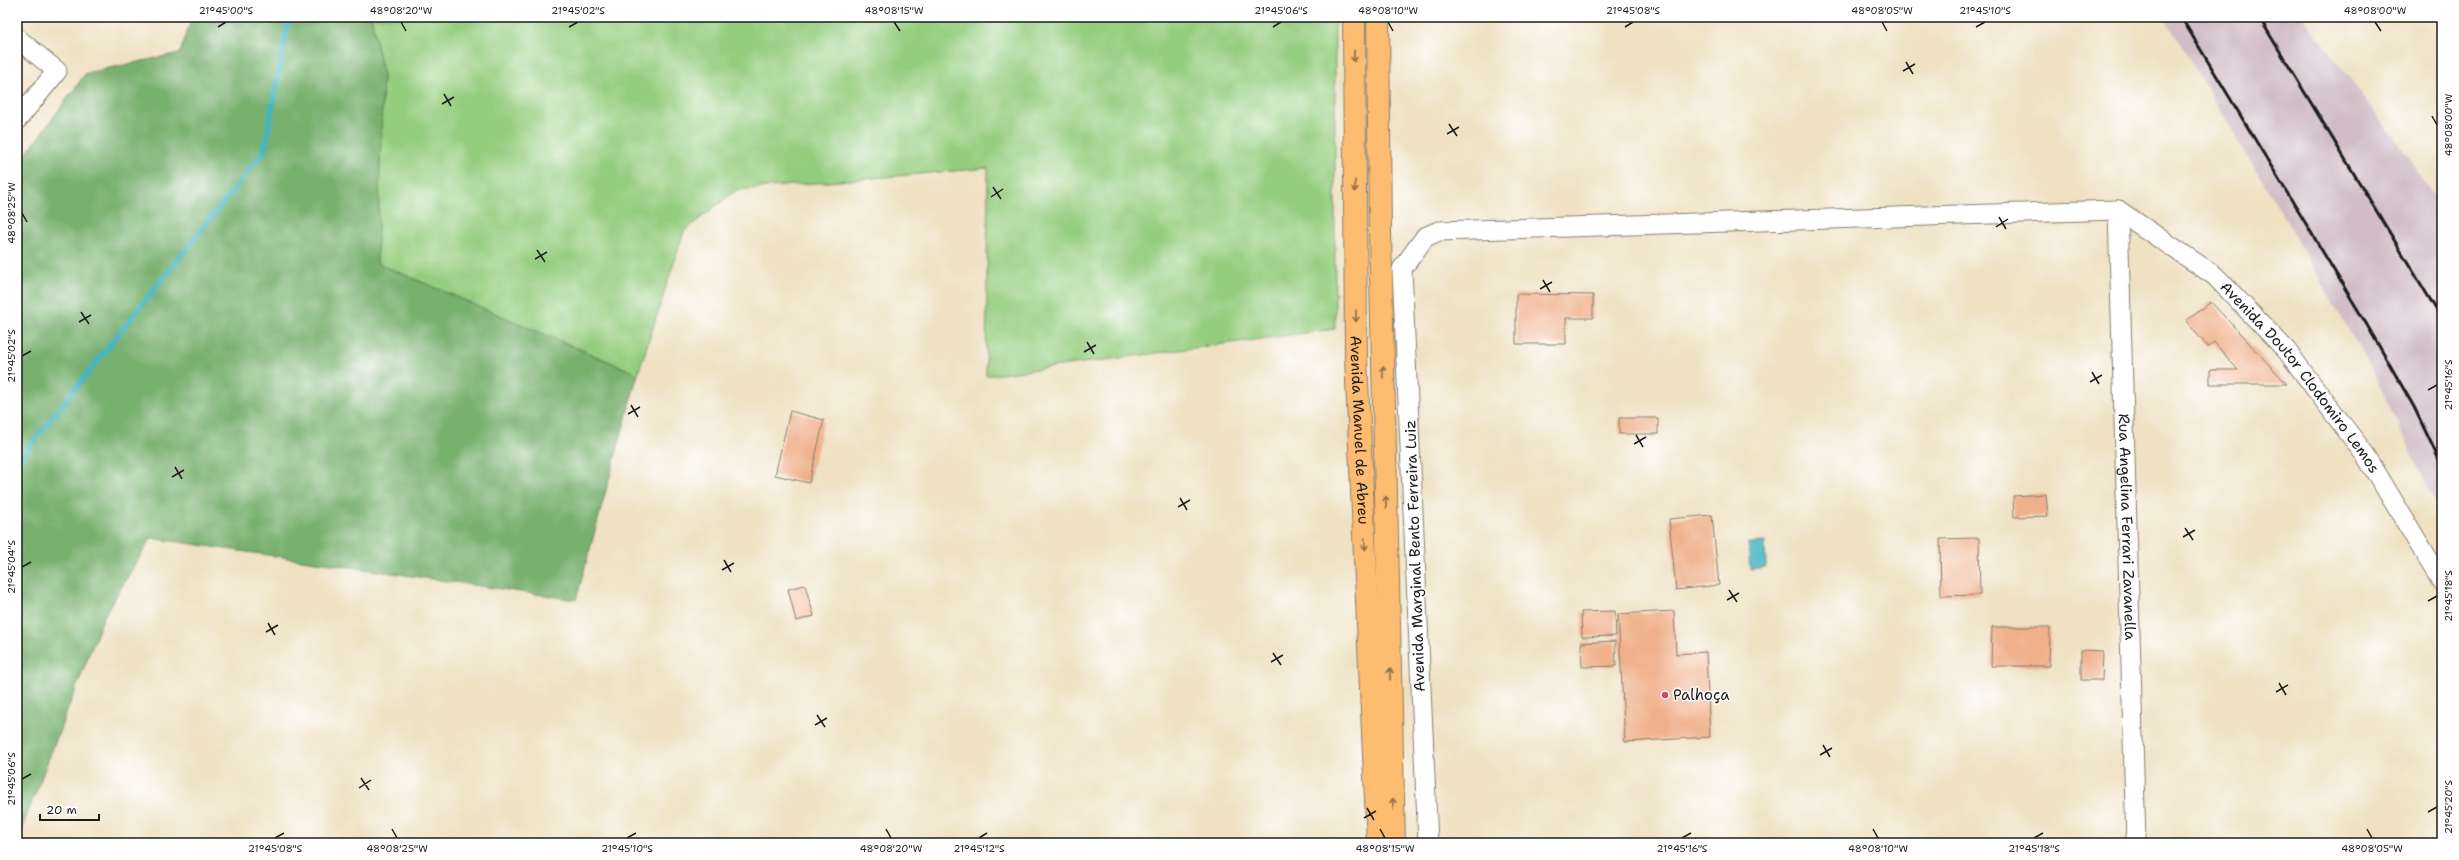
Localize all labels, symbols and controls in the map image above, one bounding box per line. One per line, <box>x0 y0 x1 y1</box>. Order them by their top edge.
text: 21°45'00"S <box>199 4 254 17</box>
text: 48°08'20"W <box>370 4 433 17</box>
text: 21°45'02"S <box>551 4 605 17</box>
text: 48°08'15"W <box>864 4 924 17</box>
text: 21°45'06"S <box>1254 4 1308 17</box>
text: 48°08'10"W <box>1358 4 1418 17</box>
text: 21°45'08"S <box>1606 4 1660 17</box>
text: 48°08'05"W <box>1851 4 1913 17</box>
text: 21°45'10"S <box>1959 4 2011 17</box>
text: 48°08'00"W <box>2344 4 2407 17</box>
one-way arrow <box>1350 49 1358 62</box>
text: 48°08'00"W <box>2442 93 2455 156</box>
one-way arrow <box>1351 179 1359 192</box>
text: 48°08'25"W <box>5 182 18 244</box>
street label: Avenida Doutor Clodomiro Lemos <box>2216 277 2384 477</box>
one-way arrow <box>1352 309 1360 322</box>
text: 21°45'02"S <box>5 329 18 383</box>
street label: Avenida Manuel de Abreu <box>1346 335 1374 525</box>
text: 21°45'16"S <box>2442 359 2455 410</box>
one-way arrow <box>1379 366 1387 379</box>
street label: Rua Angelina Ferrari Zavanella <box>2114 413 2140 641</box>
street label: Avenida Marginal Bento Ferreira Luiz <box>1400 420 1430 692</box>
one-way arrow <box>1382 496 1390 509</box>
one-way arrow <box>1361 537 1369 550</box>
text: 21°45'04"S <box>5 540 18 594</box>
text: 21°45'18"S <box>2442 570 2455 622</box>
one-way arrow <box>1386 668 1394 681</box>
place label: Palhoça <box>1673 685 1730 705</box>
marker: Palhoça <box>1660 690 1670 700</box>
text: 21°45'06"S <box>5 752 18 806</box>
text: 21°45'20"S <box>2442 779 2455 834</box>
scale bar <box>40 796 99 822</box>
one-way arrow <box>1389 798 1397 811</box>
text: 20 m <box>46 802 77 818</box>
text: 21°45'08"S <box>248 842 302 855</box>
text: 48°08'25"W <box>366 842 428 855</box>
text: 21°45'10"S <box>601 842 653 855</box>
text: 48°08'20"W <box>860 842 923 855</box>
text: 21°45'12"S <box>953 842 1005 855</box>
text: 48°08'15"W <box>1355 842 1415 855</box>
text: 21°45'16"S <box>1657 842 1708 855</box>
text: 48°08'10"W <box>1848 842 1908 855</box>
text: 21°45'18"S <box>2008 842 2060 855</box>
text: 48°08'05"W <box>2341 842 2403 855</box>

